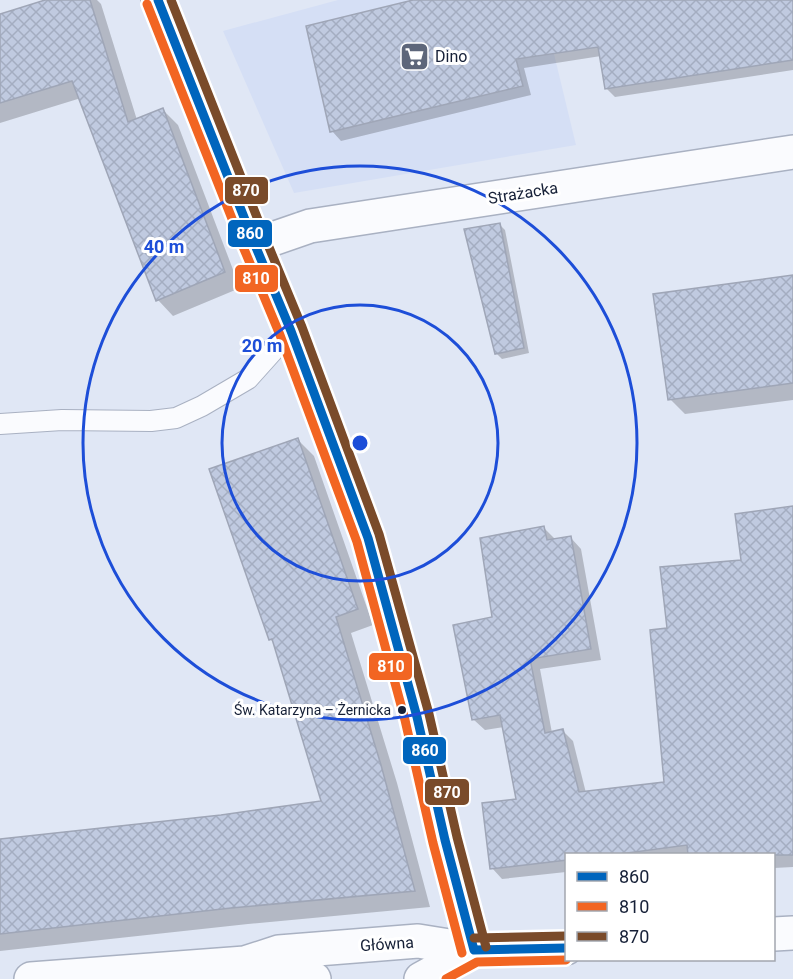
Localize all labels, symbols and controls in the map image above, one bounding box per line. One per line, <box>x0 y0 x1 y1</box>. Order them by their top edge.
supermarket icon: Dino <box>398 40 430 72</box>
place label: Dino <box>435 47 467 66</box>
line badge: 870 <box>224 176 269 205</box>
street label: Strażacka <box>487 178 559 208</box>
text: 870 <box>232 181 260 200</box>
line badge: 860 <box>227 219 273 248</box>
text: 860 <box>236 224 264 243</box>
text: 40 m <box>144 236 184 257</box>
line badge: 810 <box>234 264 279 293</box>
text: 810 <box>242 269 270 288</box>
text: 20 m <box>242 335 282 356</box>
centre of rings <box>350 433 370 453</box>
line badge: 810 <box>368 652 413 681</box>
text: 810 <box>377 657 405 676</box>
place label: Św. Katarzyna – Żernicka <box>234 701 391 718</box>
marker: Św. Katarzyna – Żernicka <box>396 704 408 716</box>
line badge: 860 <box>402 736 447 765</box>
text: 860 <box>411 741 439 760</box>
line badge: 870 <box>424 778 470 806</box>
text: 870 <box>433 783 461 802</box>
legend <box>565 853 775 961</box>
text: 860 <box>619 866 649 887</box>
text: 810 <box>619 896 649 917</box>
text: 870 <box>619 926 649 947</box>
street label: Główna <box>359 933 415 955</box>

